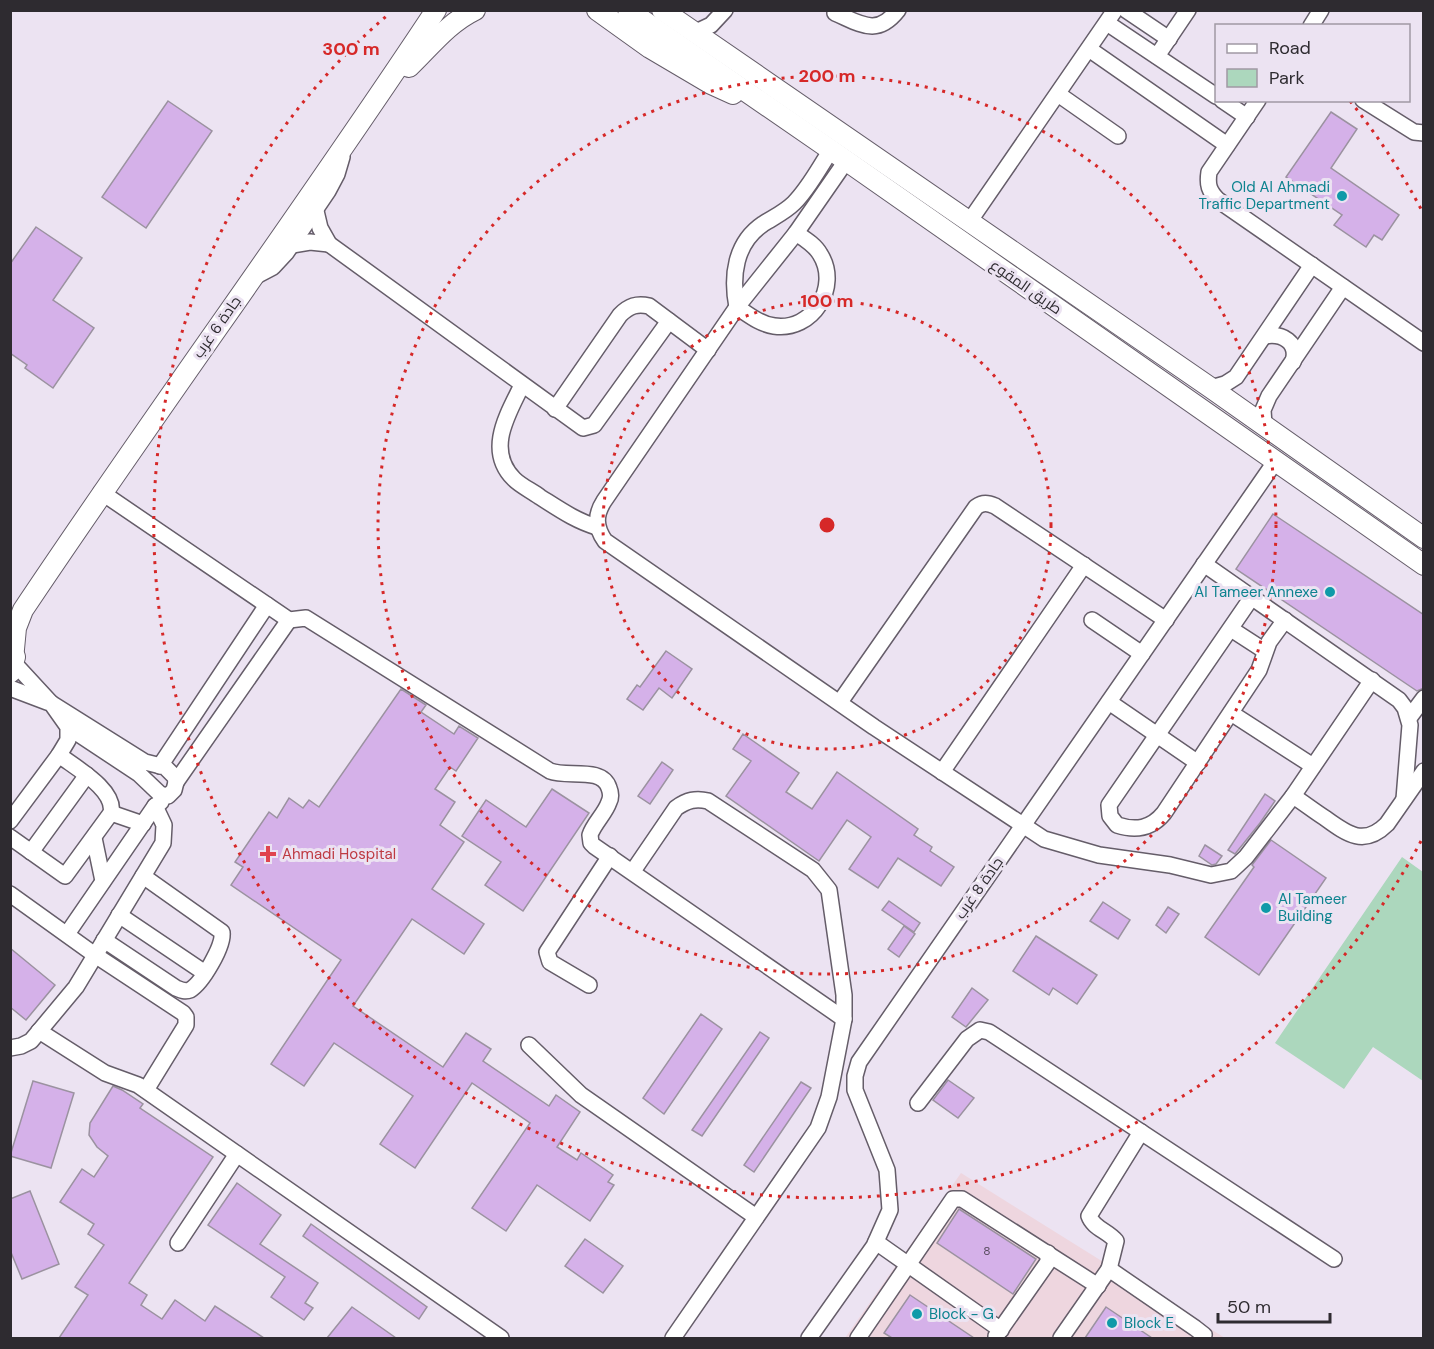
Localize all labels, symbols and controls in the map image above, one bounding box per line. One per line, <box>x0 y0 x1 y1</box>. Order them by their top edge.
legend <box>1215 24 1410 102</box>
text: Road <box>1269 36 1311 60</box>
text: 300 m <box>322 37 380 61</box>
text: 200 m <box>799 64 855 88</box>
text: Park <box>1269 66 1305 90</box>
place label: Old Al Ahmadi Traffic Department <box>1198 177 1330 214</box>
marker: Old Al Ahmadi Traffic Department <box>1335 189 1349 203</box>
street label: طريق المقوع <box>986 255 1066 320</box>
text: 100 m <box>800 289 854 313</box>
street label: جادة 6 غرب <box>188 292 246 362</box>
centre of rings <box>817 515 837 535</box>
place label: Al Tameer Annexe <box>1194 582 1318 602</box>
marker: Al Tameer Annexe <box>1323 585 1337 599</box>
place label: Ahmadi Hospital <box>282 844 396 864</box>
marker: Ahmadi Hospital <box>259 845 277 863</box>
street label: جادة 8 غرب <box>950 853 1008 923</box>
place label: Al Tameer Building <box>1278 889 1347 926</box>
marker: Al Tameer Building <box>1259 901 1273 915</box>
house number: 8 <box>983 1243 991 1259</box>
scale bar <box>1218 1286 1330 1324</box>
text: 50 m <box>1227 1295 1271 1319</box>
place label: Block - G <box>929 1304 994 1324</box>
marker: Block - G <box>910 1307 924 1321</box>
place label: Block E <box>1124 1313 1174 1333</box>
marker: Block E <box>1105 1316 1119 1330</box>

